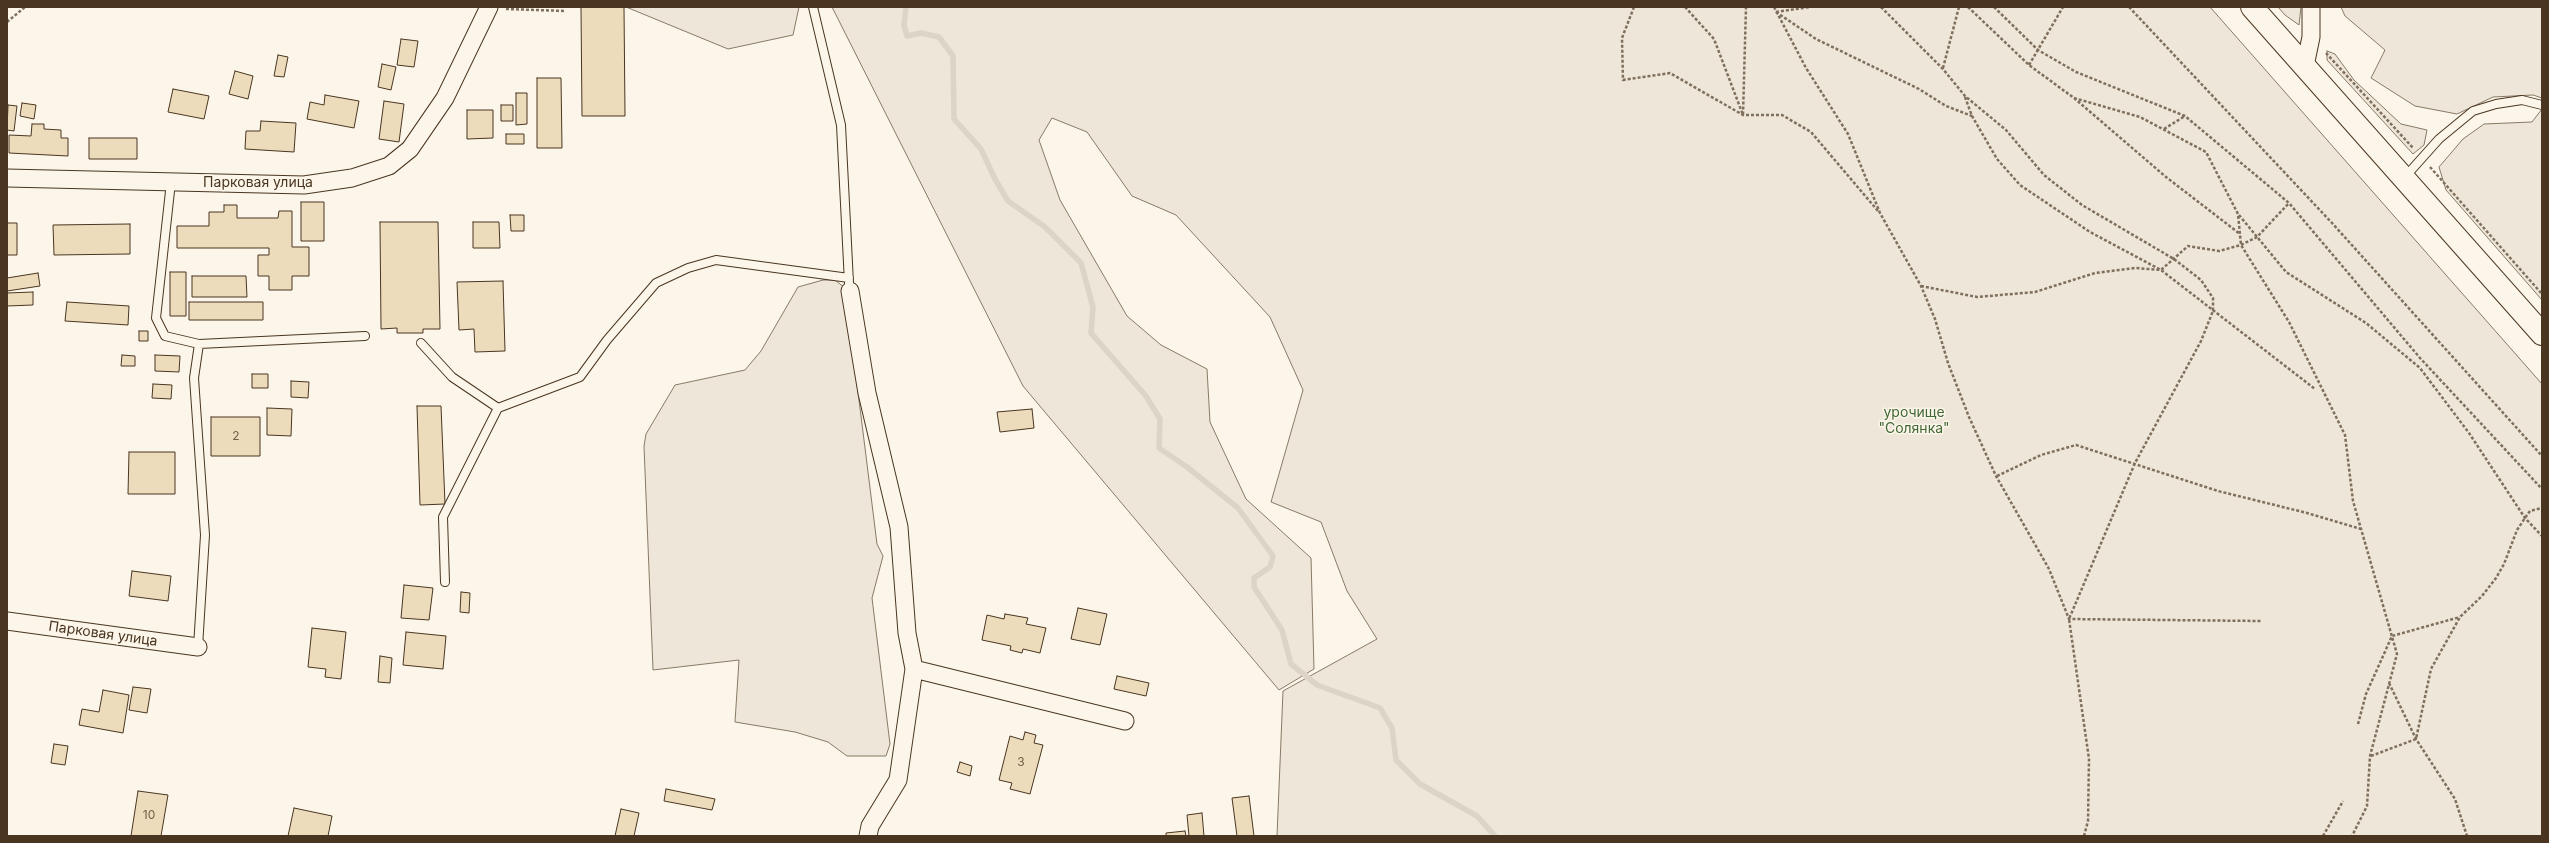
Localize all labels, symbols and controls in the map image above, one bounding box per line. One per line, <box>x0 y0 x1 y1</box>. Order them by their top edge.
street label: Парковая улица <box>203 175 313 191</box>
park label: урочище "Солянка" <box>1878 405 1950 438</box>
house number: 2 <box>232 429 240 443</box>
street label: Парковая улица <box>47 618 159 650</box>
house number: 3 <box>1017 755 1025 769</box>
house number: 10 <box>143 808 155 822</box>

